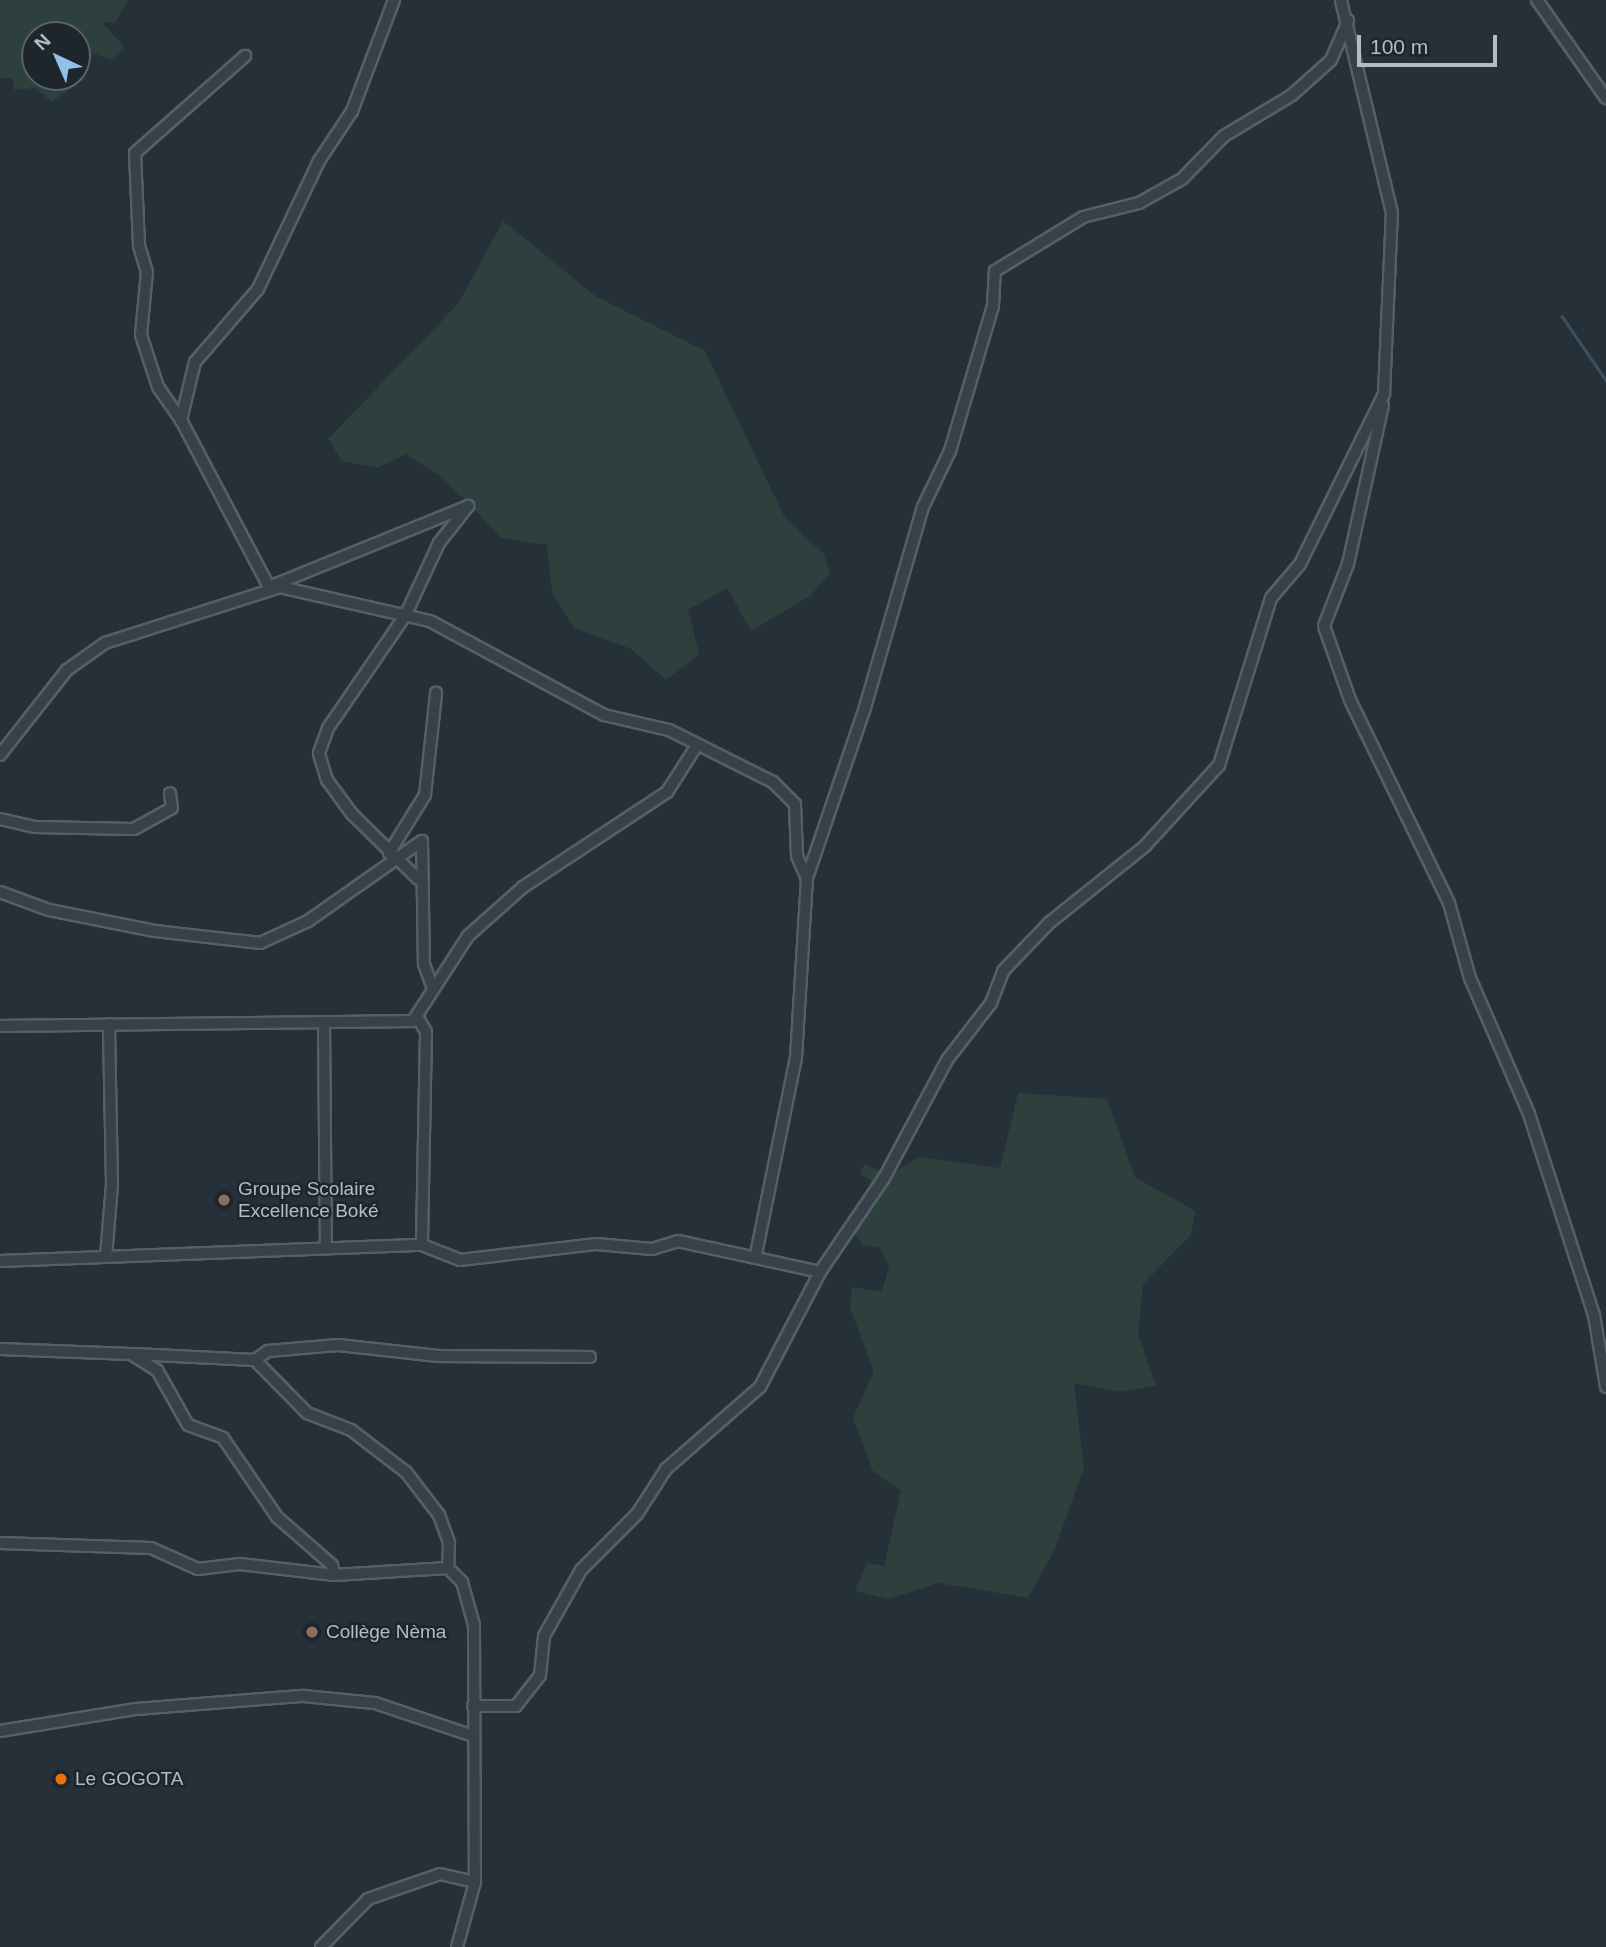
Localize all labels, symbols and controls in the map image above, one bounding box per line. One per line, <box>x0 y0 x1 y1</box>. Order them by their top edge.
north arrow <box>21 21 91 91</box>
scale bar <box>1361 21 1501 65</box>
text: N <box>30 30 55 54</box>
text: 100 m <box>1370 35 1428 58</box>
place label: Groupe Scolaire Excellence Boké <box>238 1178 378 1222</box>
marker: Groupe Scolaire Excellence Boké <box>216 1192 232 1208</box>
place label: Collège Nèma <box>326 1621 446 1643</box>
marker: Collège Nèma <box>304 1624 320 1640</box>
place label: Le GOGOTA <box>75 1768 183 1790</box>
marker: Le GOGOTA <box>53 1771 69 1787</box>

